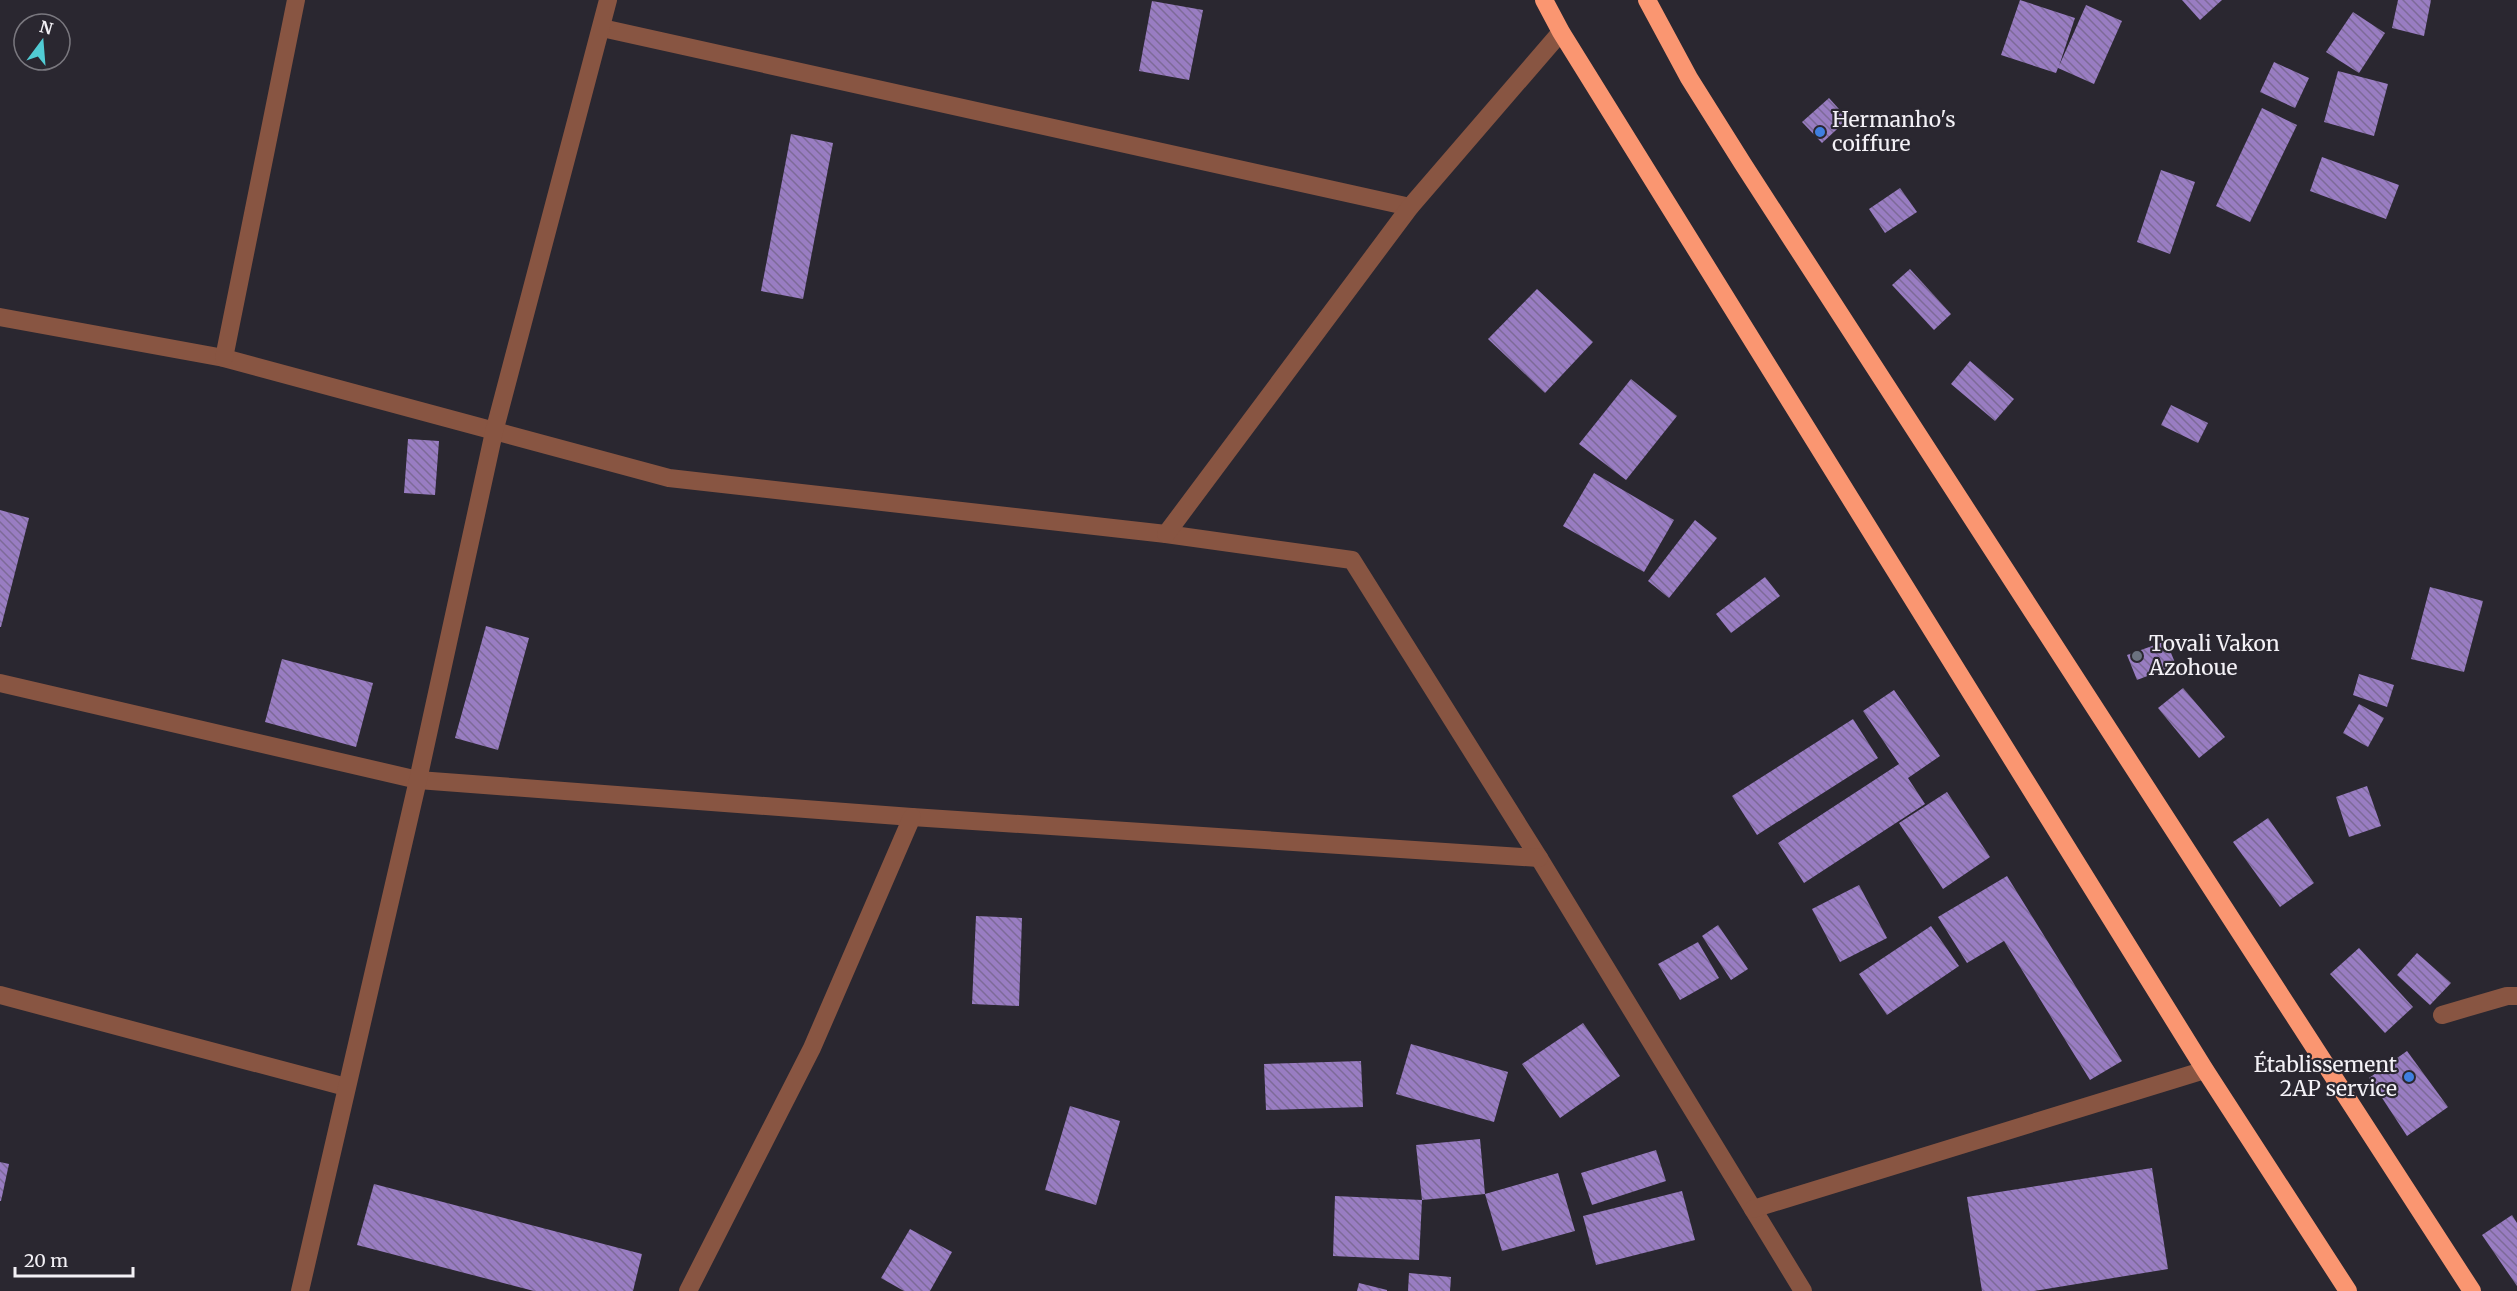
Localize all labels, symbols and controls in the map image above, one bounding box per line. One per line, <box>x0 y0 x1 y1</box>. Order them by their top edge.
north arrow <box>12 12 72 72</box>
text: N <box>37 16 55 39</box>
place label: Hermanho's coiffure <box>1832 106 1955 157</box>
marker: Hermanho's coiffure <box>1813 125 1827 139</box>
place label: Tovali Vakon Azohoue <box>2148 630 2280 681</box>
marker: Tovali Vakon Azohoue <box>2130 649 2144 663</box>
place label: Établissement 2AP service <box>2254 1050 2397 1102</box>
marker: Établissement 2AP service <box>2402 1070 2416 1084</box>
scale bar <box>15 1240 134 1278</box>
text: 20 m <box>24 1249 68 1272</box>

